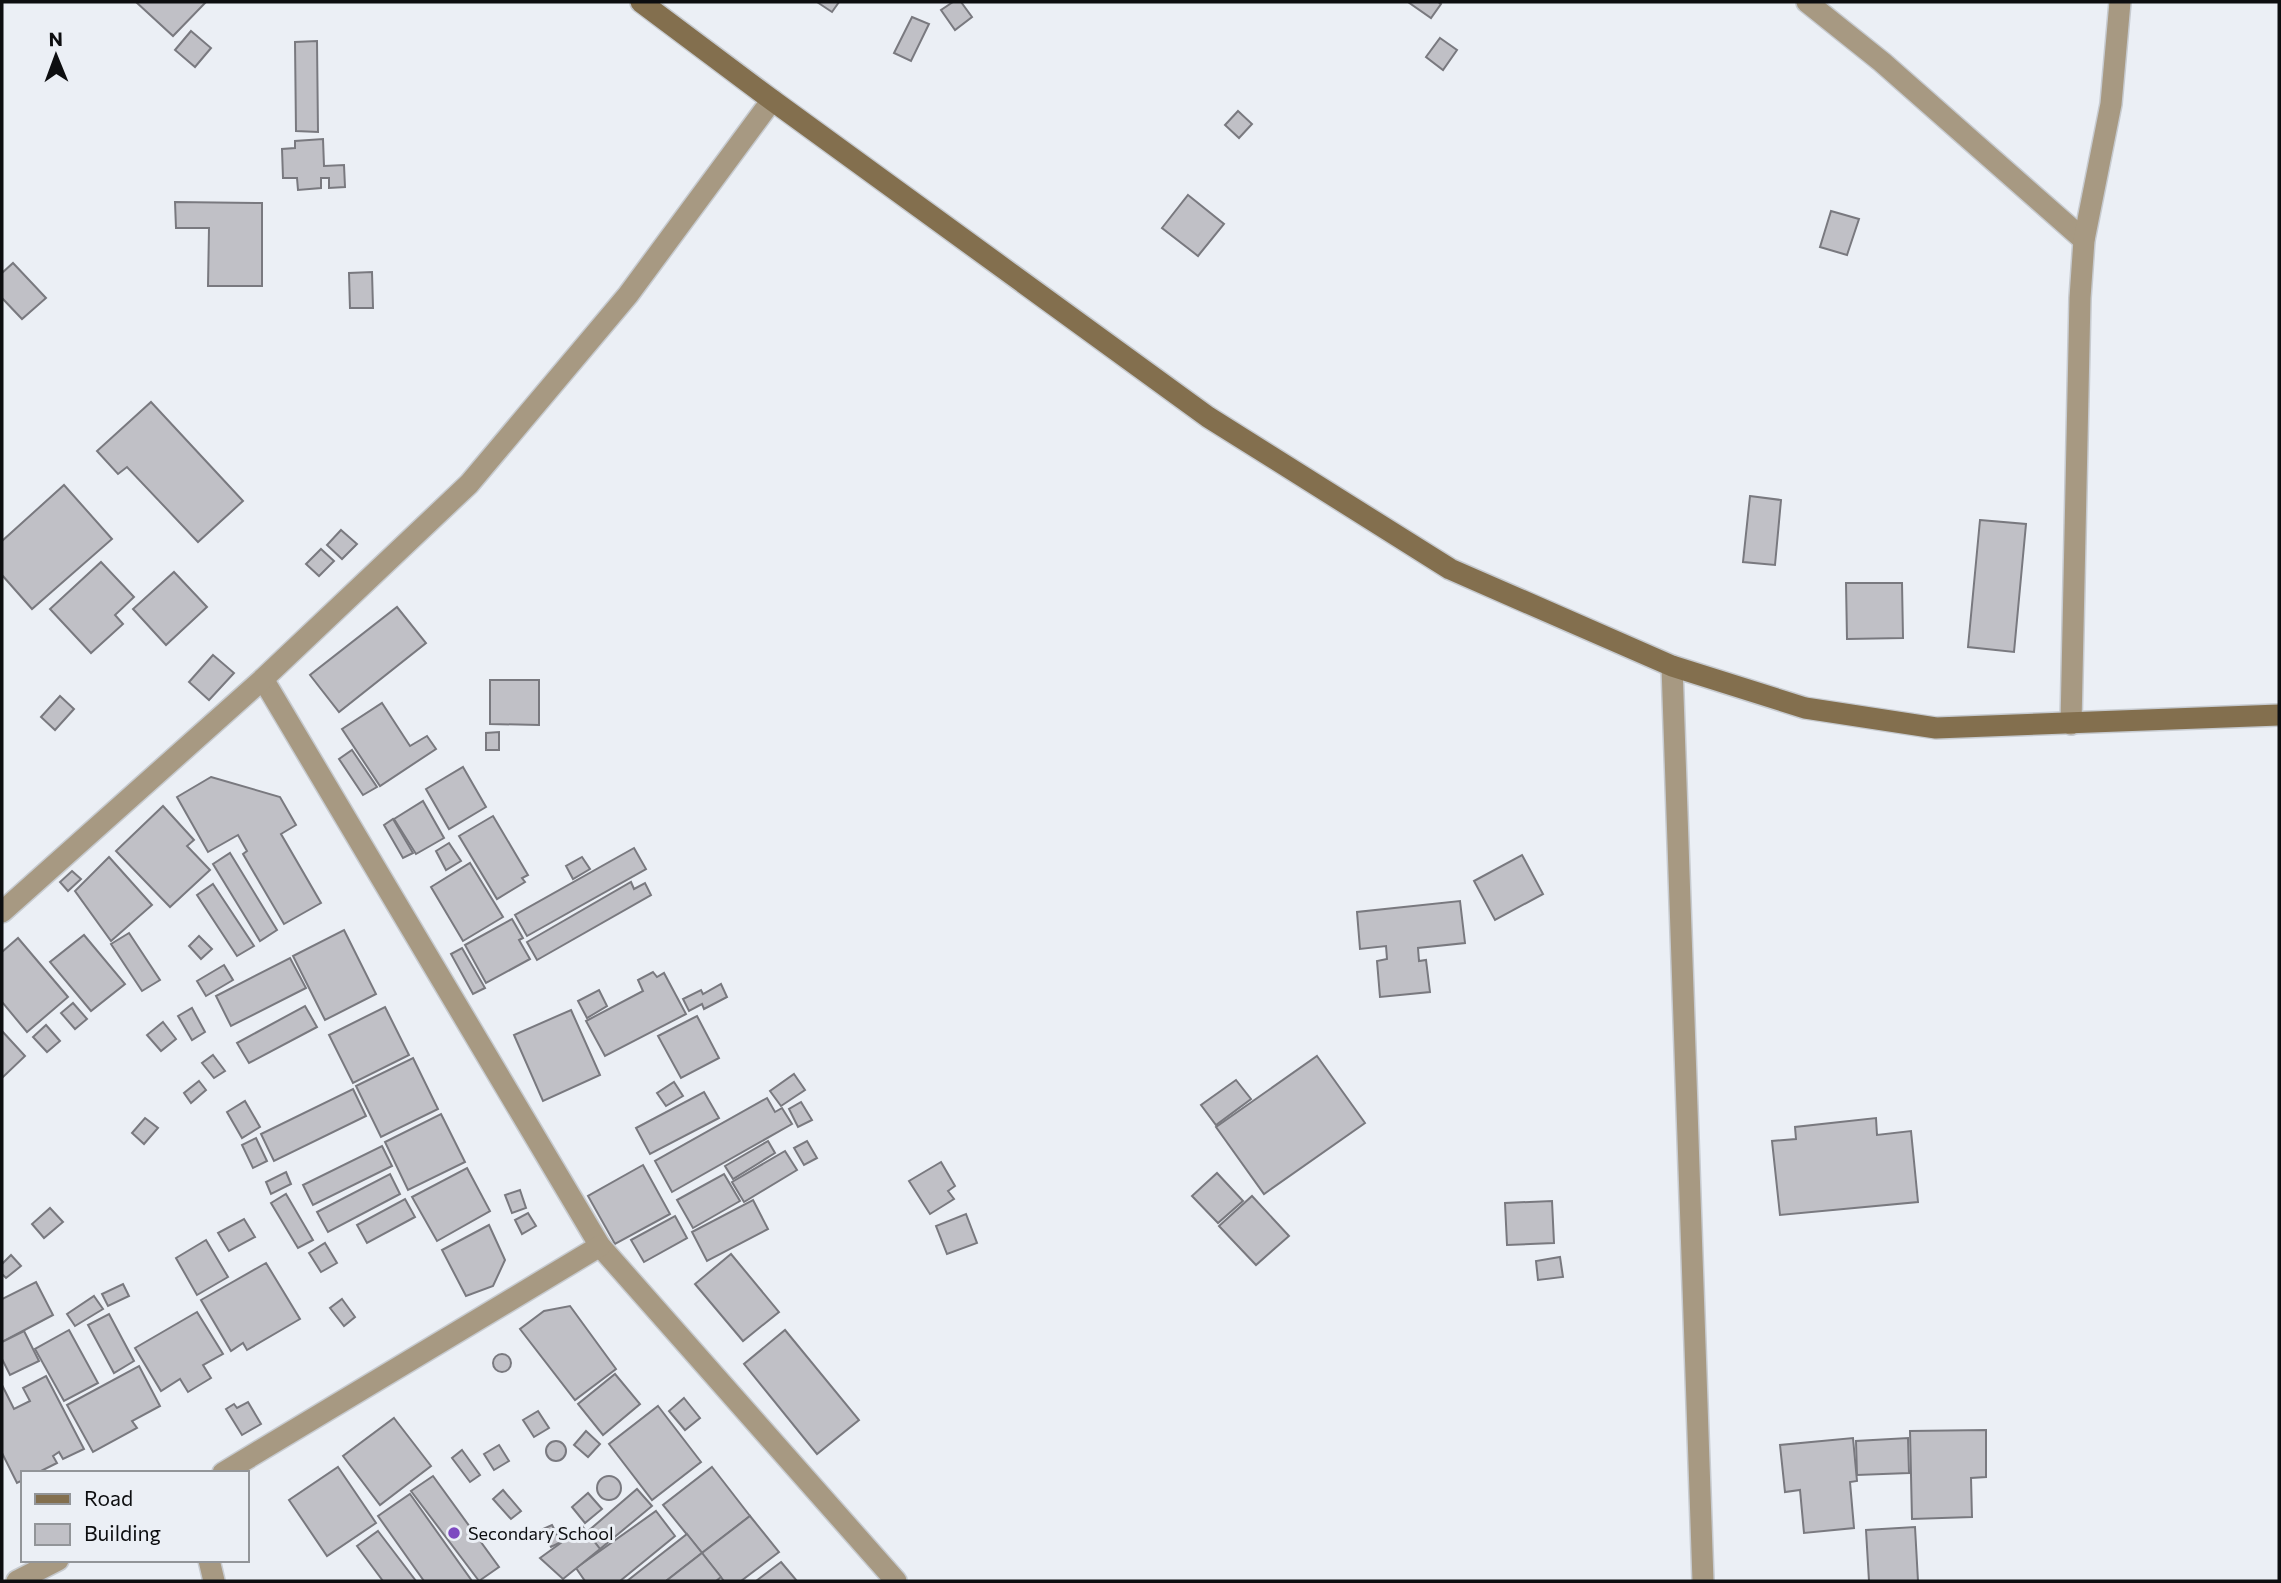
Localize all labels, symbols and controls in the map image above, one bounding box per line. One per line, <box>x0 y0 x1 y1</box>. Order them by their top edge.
north arrow <box>21 21 91 91</box>
text: N <box>48 27 63 50</box>
legend <box>21 1471 248 1562</box>
text: Road <box>84 1485 133 1510</box>
text: Building <box>84 1520 161 1545</box>
place label: Secondary School <box>468 1522 614 1544</box>
marker: Secondary School <box>446 1525 462 1541</box>

